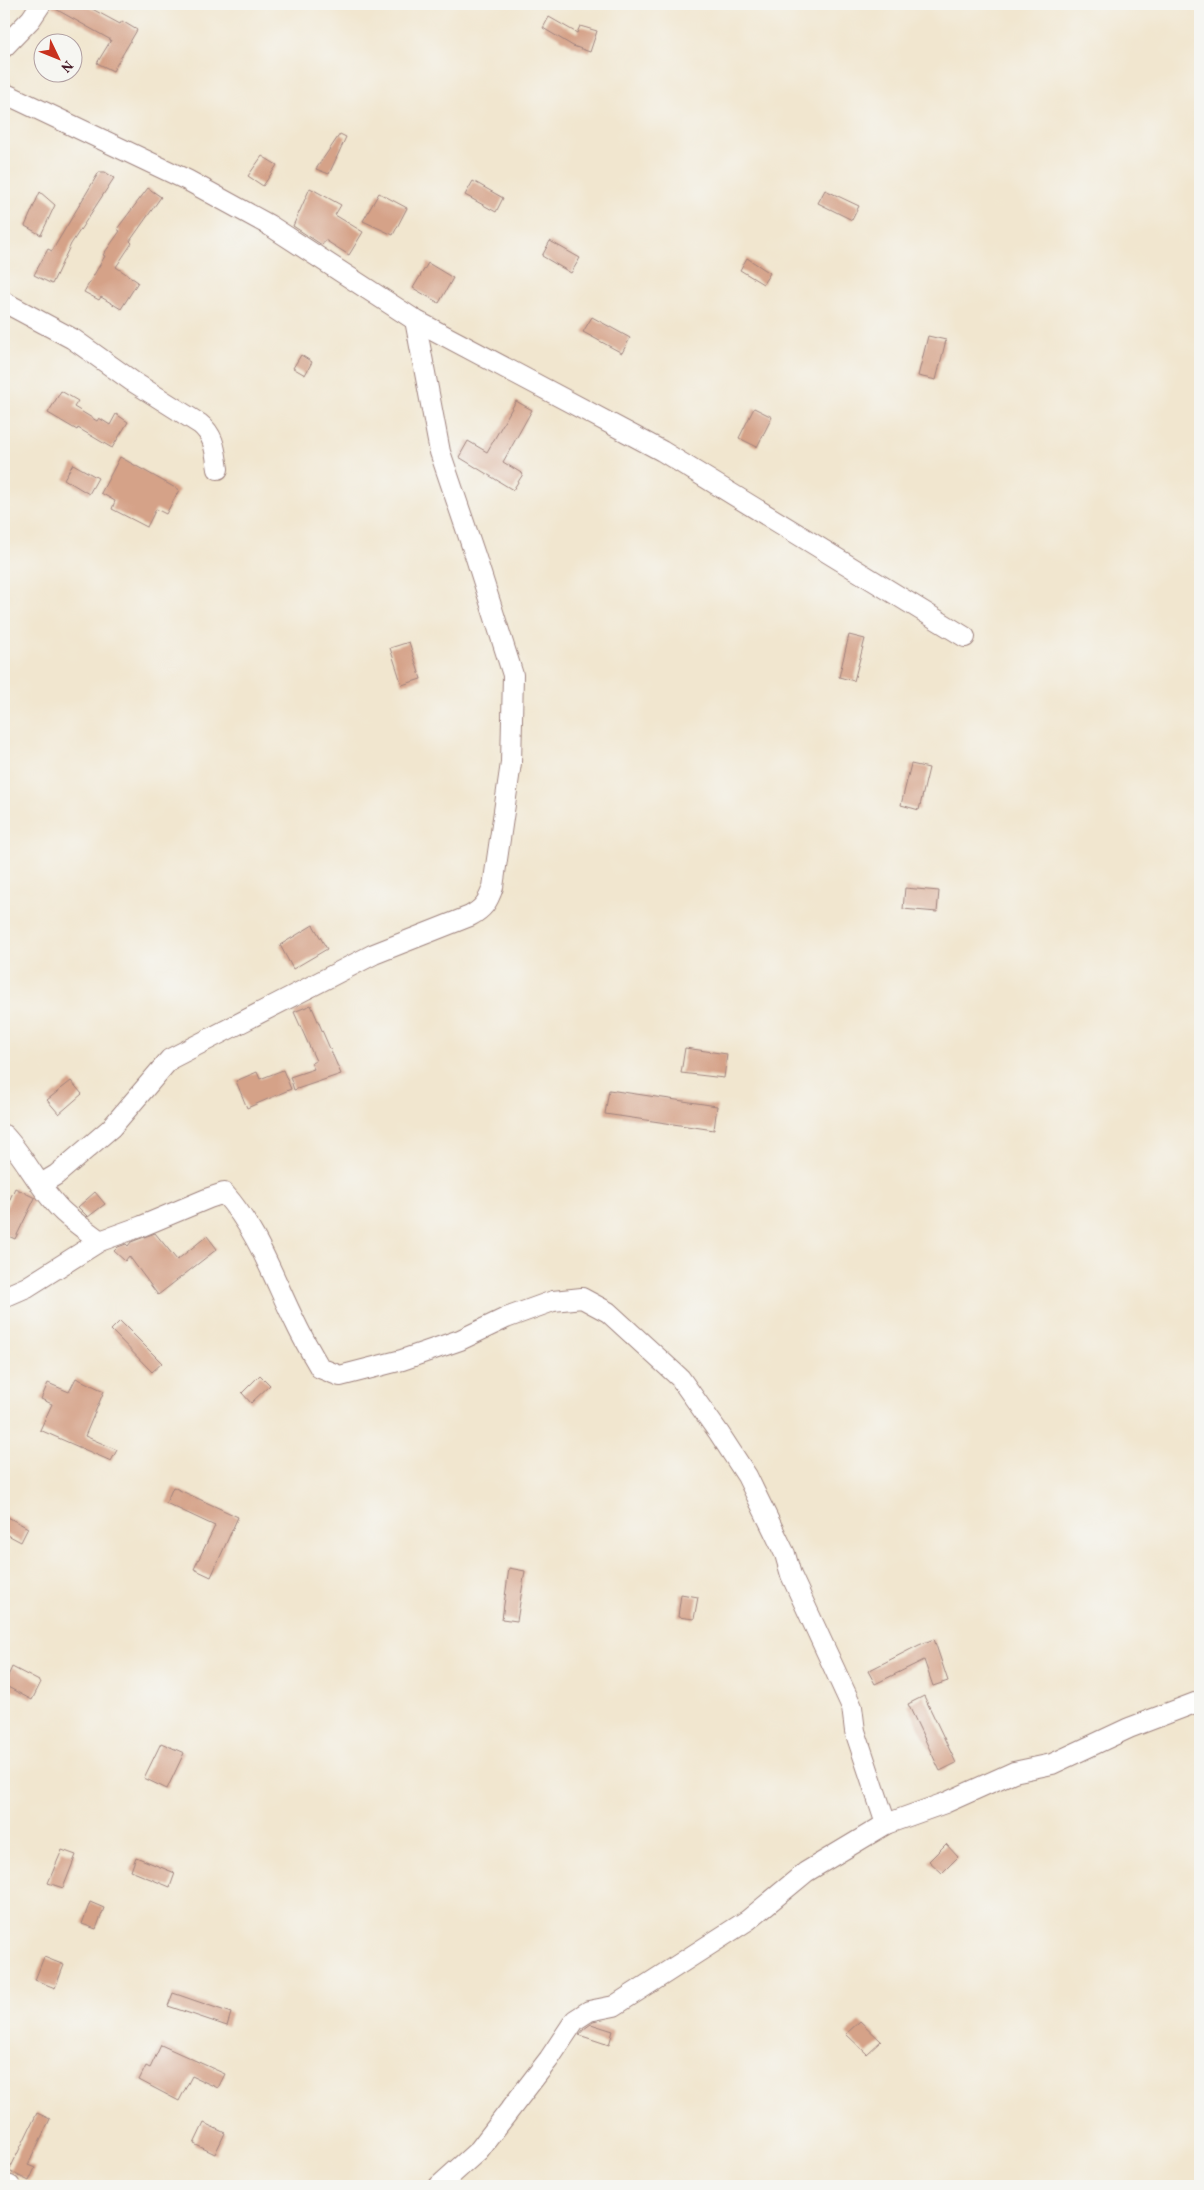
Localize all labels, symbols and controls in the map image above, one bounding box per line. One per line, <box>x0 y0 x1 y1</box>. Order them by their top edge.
north arrow <box>32 32 82 82</box>
text: N <box>56 56 77 76</box>

